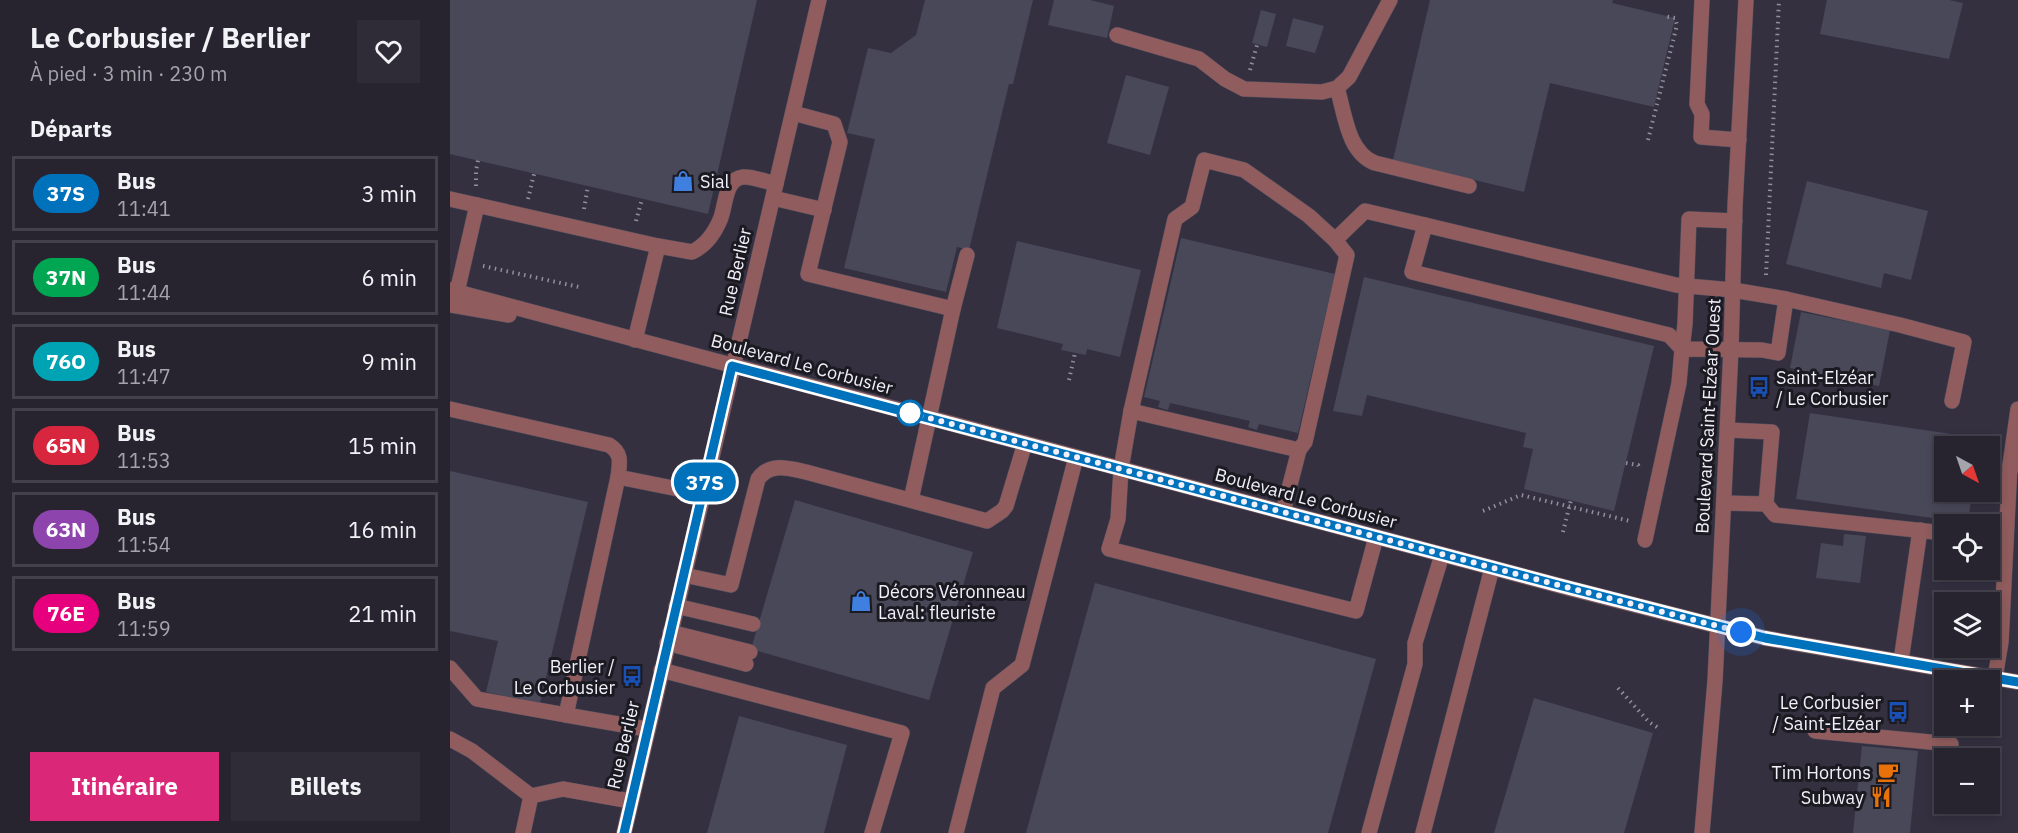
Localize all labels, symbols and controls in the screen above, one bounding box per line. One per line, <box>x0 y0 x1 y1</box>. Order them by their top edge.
text: Le Corbusier / Berlier <box>30 19 310 56</box>
button: heart <box>357 20 420 83</box>
text: À pied · 3 min · 230 m <box>30 60 227 87</box>
text: Départs <box>30 114 112 143</box>
text: Bus <box>117 166 156 195</box>
shop icon: Sial <box>671 169 695 193</box>
place label: Sial <box>700 170 730 193</box>
text: 37S <box>47 179 85 207</box>
text: 3 min <box>361 179 417 208</box>
text: 11:41 <box>117 195 171 222</box>
street label: Rue Berlier <box>714 225 756 318</box>
text: Bus <box>117 250 156 279</box>
text: 37N <box>46 263 86 291</box>
text: 6 min <box>361 263 417 292</box>
text: 11:44 <box>117 279 171 306</box>
street label: Boulevard Saint-Elzéar Ouest <box>1690 298 1726 534</box>
street label: Boulevard Le Corbusier <box>708 329 896 399</box>
text: Bus <box>117 334 156 363</box>
text: 76O <box>46 347 86 375</box>
text: 9 min <box>361 347 417 376</box>
text: 11:47 <box>117 363 171 390</box>
place label: Saint-Elzéar / Le Corbusier <box>1776 366 1889 410</box>
bus stop icon: Saint-Elzéar / Le Corbusier <box>1747 375 1771 399</box>
unlabelled marker <box>897 400 923 426</box>
text: Bus <box>117 418 156 447</box>
text: 65N <box>46 431 86 459</box>
text: 15 min <box>348 431 417 460</box>
north arrow <box>1934 436 2000 502</box>
map controls <box>1934 436 2000 814</box>
text: 11:53 <box>117 447 171 474</box>
line badge: 37S <box>670 462 740 502</box>
street label: Boulevard Le Corbusier <box>1212 463 1400 533</box>
text: 37S <box>686 468 724 496</box>
text: Bus <box>117 502 156 531</box>
button: locate <box>1934 514 2000 580</box>
text: 63N <box>46 515 86 543</box>
text: 16 min <box>348 515 417 544</box>
text: 11:54 <box>117 531 171 558</box>
place label: Décors Véronneau Laval: fleuriste <box>878 580 1026 624</box>
text: Bus <box>117 586 156 615</box>
shop icon: Décors Véronneau Laval: fleuriste <box>849 589 873 613</box>
button: layers <box>1934 592 2000 658</box>
text: 76E <box>47 599 85 627</box>
text: 21 min <box>348 599 417 628</box>
text: 11:59 <box>117 615 171 642</box>
your location <box>1726 617 1756 647</box>
place label: Berlier / Le Corbusier <box>514 655 615 699</box>
bus stop icon: Berlier / Le Corbusier <box>620 664 644 688</box>
button: + <box>1934 670 2000 736</box>
place label: Le Corbusier / Saint-Elzéar <box>1772 691 1881 735</box>
street label: Rue Berlier <box>602 698 644 791</box>
bus stop icon: Le Corbusier / Saint-Elzéar <box>1886 700 1910 724</box>
button: − <box>1934 748 2000 814</box>
button: Itinéraire <box>30 752 219 821</box>
button: Billets <box>231 752 420 821</box>
cafe icon: Tim Hortons <box>1876 760 1900 784</box>
place label: Tim Hortons <box>1771 761 1871 784</box>
restaurant icon: Subway <box>1869 785 1893 809</box>
place label: Subway <box>1801 786 1864 809</box>

